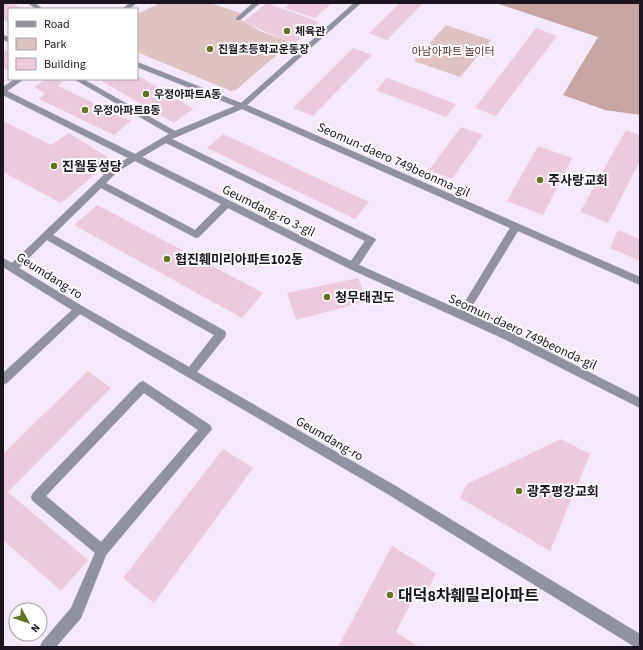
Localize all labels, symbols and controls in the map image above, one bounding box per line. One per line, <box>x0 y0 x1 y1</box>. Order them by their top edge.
legend <box>8 8 138 80</box>
text: Road <box>44 16 70 33</box>
place label: 체육관 <box>295 24 325 39</box>
marker: 체육관 <box>282 26 292 36</box>
text: Park <box>44 36 66 53</box>
place label: 진월초등학교운동장 <box>218 42 309 57</box>
marker: 진월초등학교운동장 <box>205 44 215 54</box>
park label: 아남아파트 놀이터 <box>411 44 495 59</box>
text: Building <box>44 56 86 73</box>
place label: 우정아파트A동 <box>154 87 221 102</box>
marker: 우정아파트A동 <box>141 89 151 99</box>
place label: 우정아파트B동 <box>93 103 160 118</box>
marker: 우정아파트B동 <box>80 105 90 115</box>
street label: Seomun-daero 749beonma-gil <box>314 118 473 202</box>
place label: 진월동성당 <box>62 158 122 176</box>
marker: 진월동성당 <box>49 161 59 171</box>
place label: 주사랑교회 <box>548 172 608 190</box>
marker: 주사랑교회 <box>535 175 545 185</box>
street label: Geumdang-ro 3-gil <box>219 181 318 241</box>
street label: Geumdang-ro <box>13 248 86 303</box>
place label: 협진훼미리아파트102동 <box>175 251 303 269</box>
marker: 협진훼미리아파트102동 <box>162 254 172 264</box>
place label: 청무태권도 <box>335 289 395 307</box>
street label: Seomun-daero 749beonda-gil <box>445 290 600 374</box>
marker: 청무태권도 <box>322 292 332 302</box>
street label: Geumdang-ro <box>292 412 367 465</box>
place label: 광주평강교회 <box>527 483 599 501</box>
marker: 광주평강교회 <box>514 486 524 496</box>
place label: 대덕8차훼밀리아파트 <box>398 585 539 607</box>
marker: 대덕8차훼밀리아파트 <box>385 590 395 600</box>
north arrow <box>8 602 48 642</box>
text: N <box>27 620 43 636</box>

